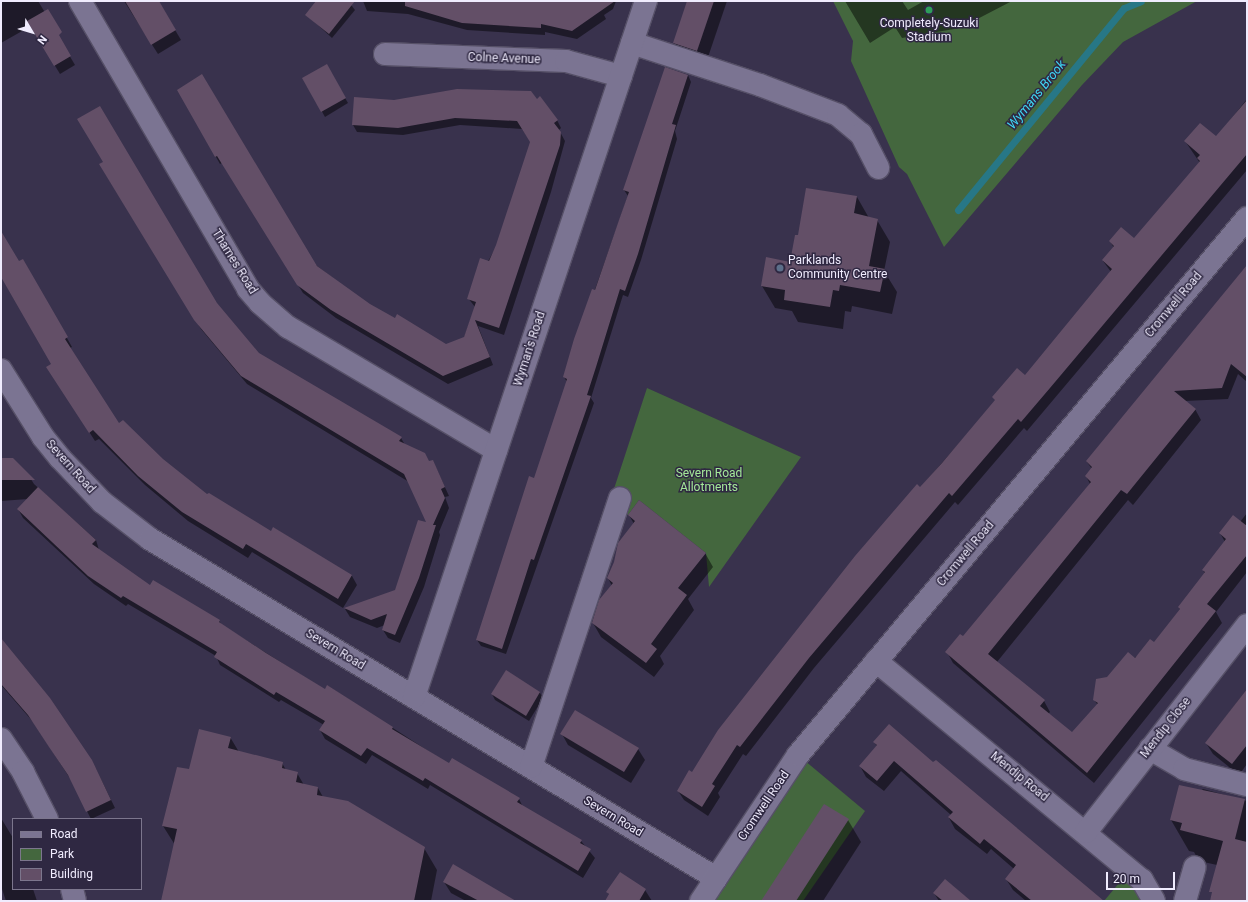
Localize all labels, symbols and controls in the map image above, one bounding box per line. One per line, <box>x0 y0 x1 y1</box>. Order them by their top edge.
marker: Completely-Suzuki Stadium <box>924 5 934 15</box>
north arrow <box>12 12 52 52</box>
place label: Completely-Suzuki Stadium <box>880 17 978 45</box>
text: N <box>34 33 49 47</box>
street label: Colne Avenue <box>467 51 541 67</box>
water label: Wymans Brook <box>1004 57 1070 133</box>
street label: Thames Road <box>208 227 260 297</box>
place label: Parklands Community Centre <box>788 254 887 282</box>
marker: Parklands Community Centre <box>775 263 785 273</box>
street label: Cromwell Road <box>1142 269 1206 341</box>
street label: Wyman's Road <box>511 310 549 388</box>
street label: Severn Road <box>42 437 98 497</box>
park label: Severn Road Allotments <box>676 467 742 495</box>
street label: Cromwell Road <box>934 518 998 590</box>
street label: Severn Road <box>303 627 367 673</box>
street label: Mendip Close <box>1138 695 1194 761</box>
street label: Mendip Road <box>987 749 1051 805</box>
street label: Cromwell Road <box>735 768 793 844</box>
street label: Severn Road <box>581 794 645 840</box>
legend <box>12 818 142 890</box>
text: Road <box>50 827 78 841</box>
text: Park <box>50 847 74 861</box>
scale bar <box>1108 864 1177 890</box>
text: Building <box>50 867 93 881</box>
text: 20 m <box>1113 872 1140 886</box>

